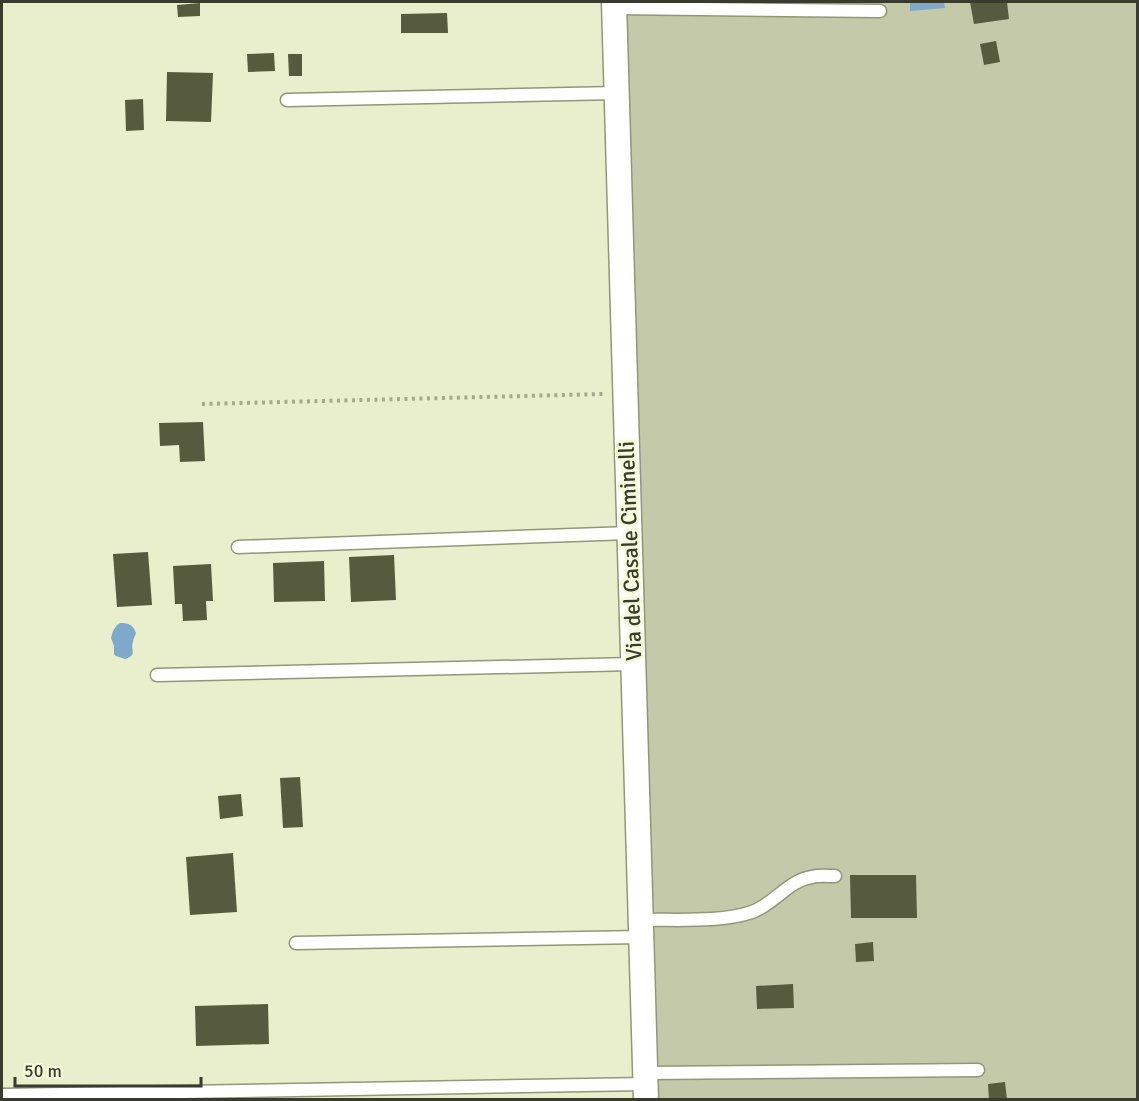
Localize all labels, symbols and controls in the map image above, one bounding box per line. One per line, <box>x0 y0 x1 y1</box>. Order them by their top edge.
street label: Via del Casale Ciminelli <box>613 441 647 661</box>
scale bar <box>15 1050 201 1088</box>
text: 50 m <box>24 1060 62 1082</box>

